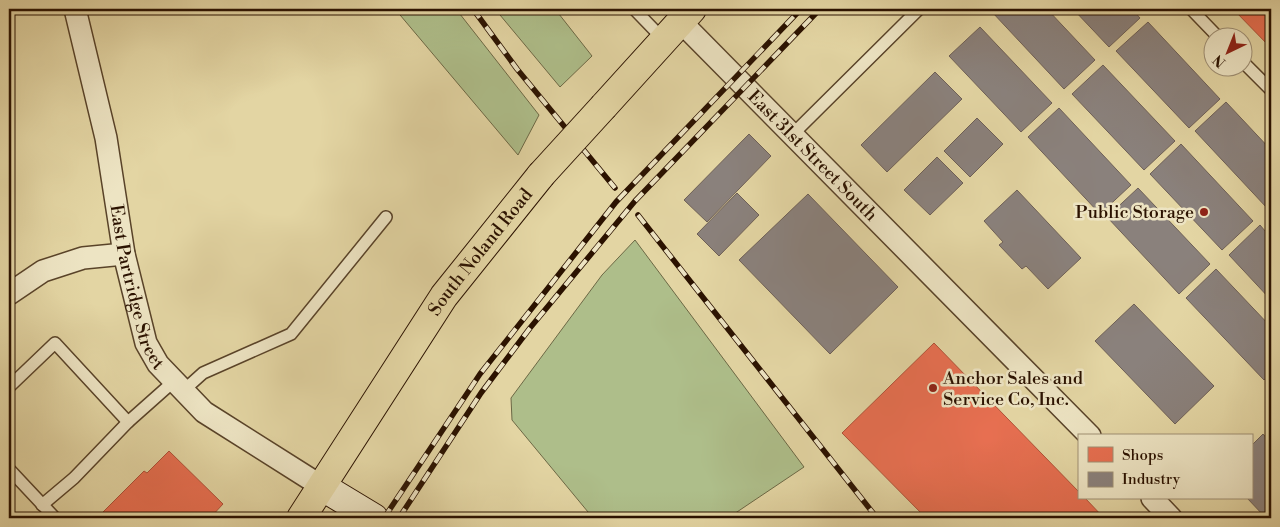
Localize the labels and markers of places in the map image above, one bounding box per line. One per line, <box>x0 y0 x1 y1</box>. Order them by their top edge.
place label: Public Storage <box>1075 201 1194 224</box>
marker: Public Storage <box>1198 206 1210 218</box>
place label: Anchor Sales and Service Co, Inc. <box>942 367 1084 411</box>
marker: Anchor Sales and Service Co, Inc. <box>927 382 939 394</box>

